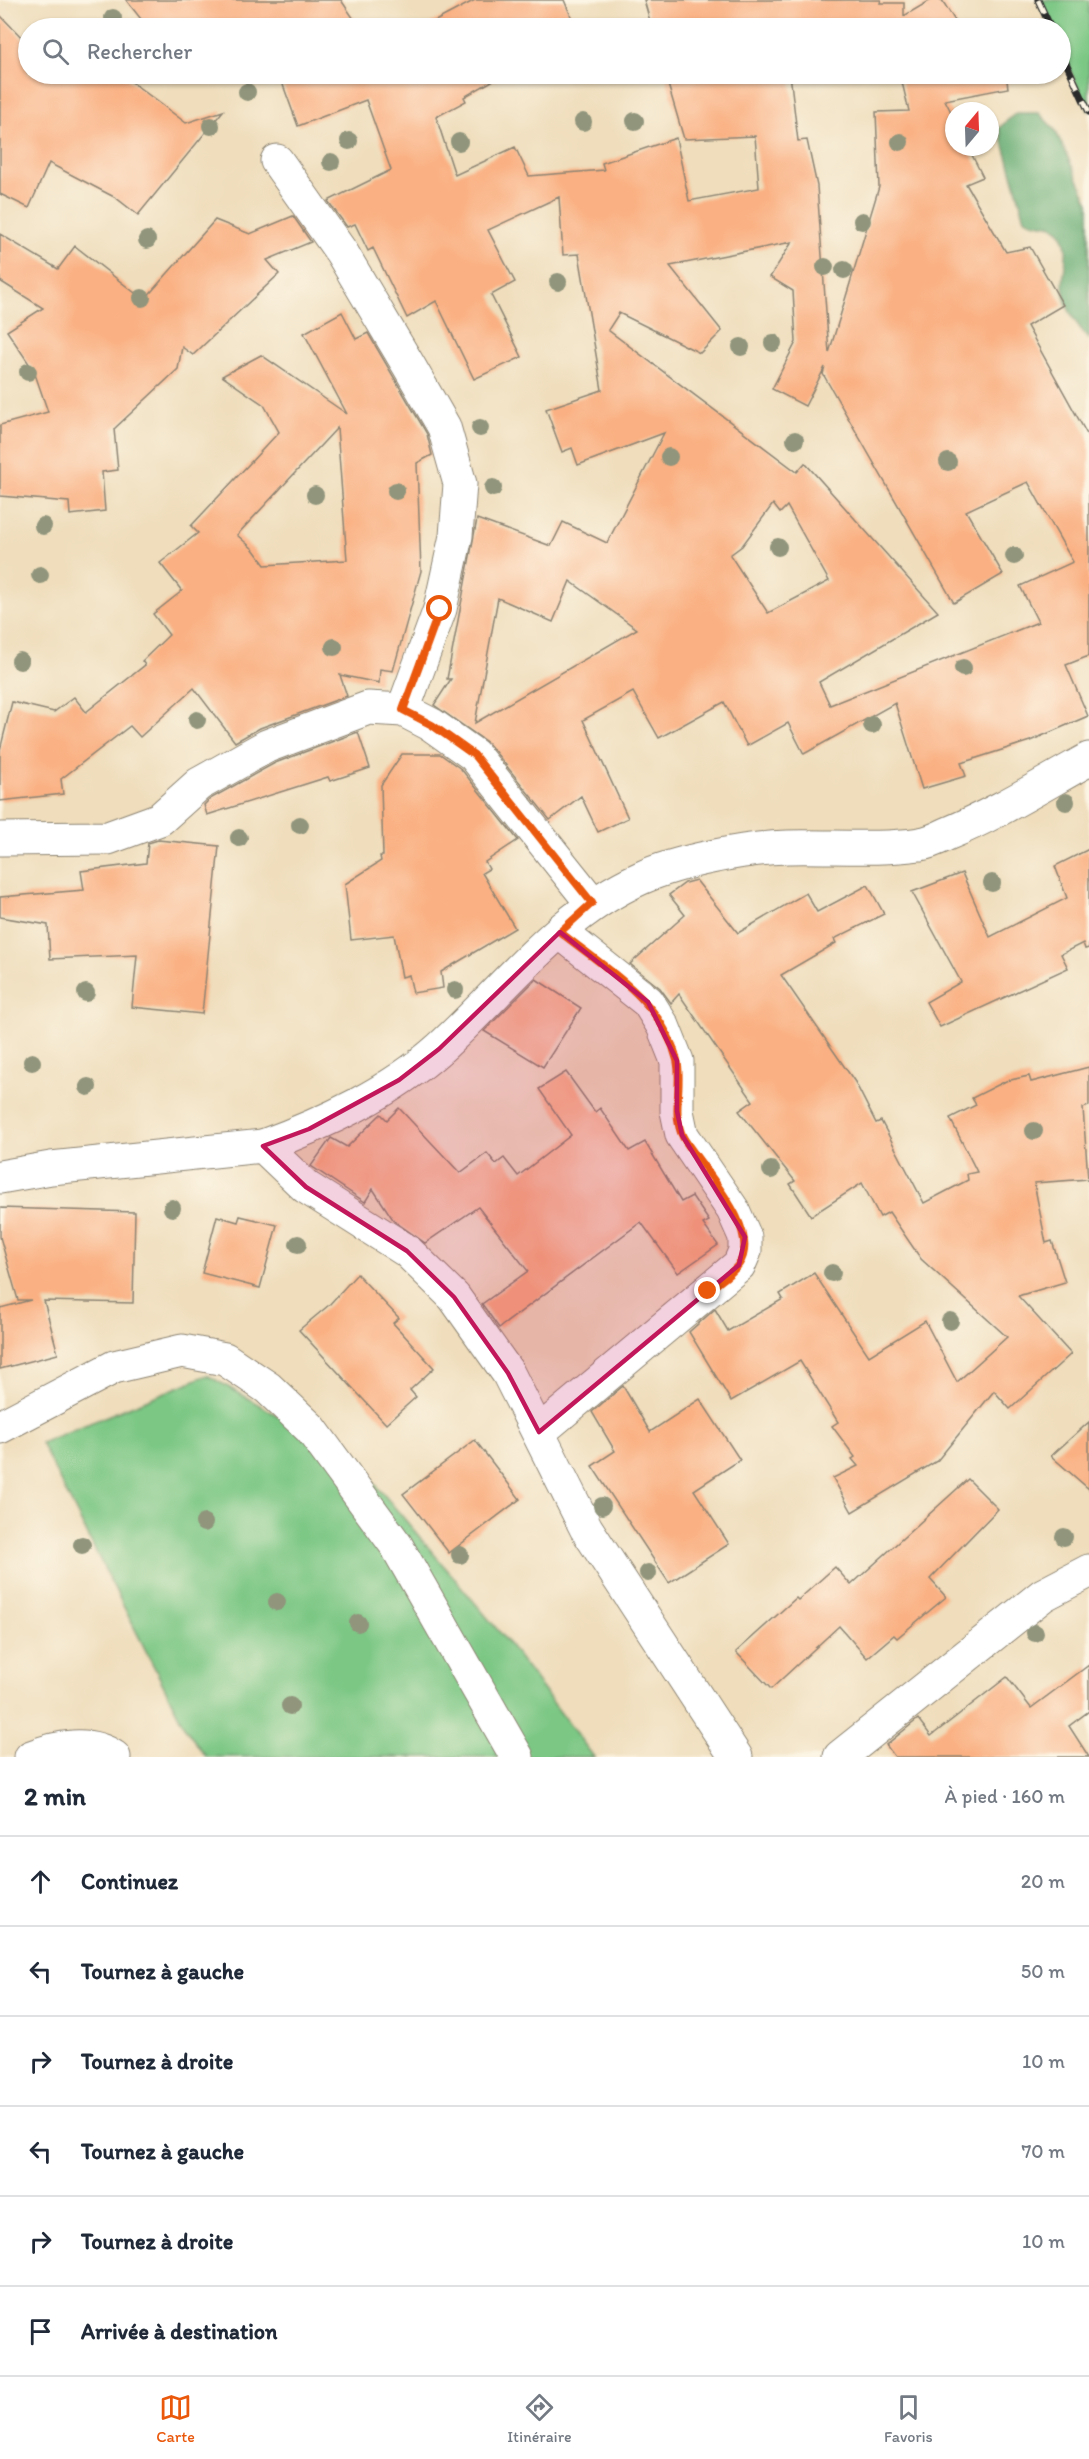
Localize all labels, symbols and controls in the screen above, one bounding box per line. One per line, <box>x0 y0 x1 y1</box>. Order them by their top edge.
search box <box>18 18 1071 84</box>
icon: search <box>39 35 72 68</box>
text: Rechercher <box>87 38 192 65</box>
north arrow <box>945 102 999 156</box>
route start <box>426 595 452 621</box>
route end <box>694 1277 720 1303</box>
text: 2 min <box>24 1780 86 1812</box>
text: À pied · 160 m <box>945 1784 1065 1808</box>
icon: ahead <box>24 1865 57 1898</box>
text: Continuez <box>81 1868 178 1895</box>
text: 20 m <box>1021 1869 1065 1893</box>
icon: left <box>24 1955 57 1988</box>
text: Tournez à gauche <box>81 1958 244 1985</box>
text: 50 m <box>1021 1959 1065 1983</box>
icon: right <box>24 2045 57 2078</box>
text: Tournez à droite <box>81 2048 233 2075</box>
text: 10 m <box>1022 2049 1065 2073</box>
icon: left <box>24 2135 57 2168</box>
text: Tournez à gauche <box>81 2138 244 2165</box>
text: 70 m <box>1021 2139 1065 2163</box>
icon: right <box>24 2225 57 2258</box>
text: Tournez à droite <box>81 2228 233 2255</box>
text: 10 m <box>1022 2229 1065 2253</box>
icon: arrive <box>24 2315 57 2348</box>
text: Arrivée à destination <box>81 2318 277 2345</box>
tab: Carte <box>156 2391 195 2446</box>
tab: Itinéraire <box>507 2391 572 2446</box>
tab: Favoris <box>884 2391 933 2446</box>

